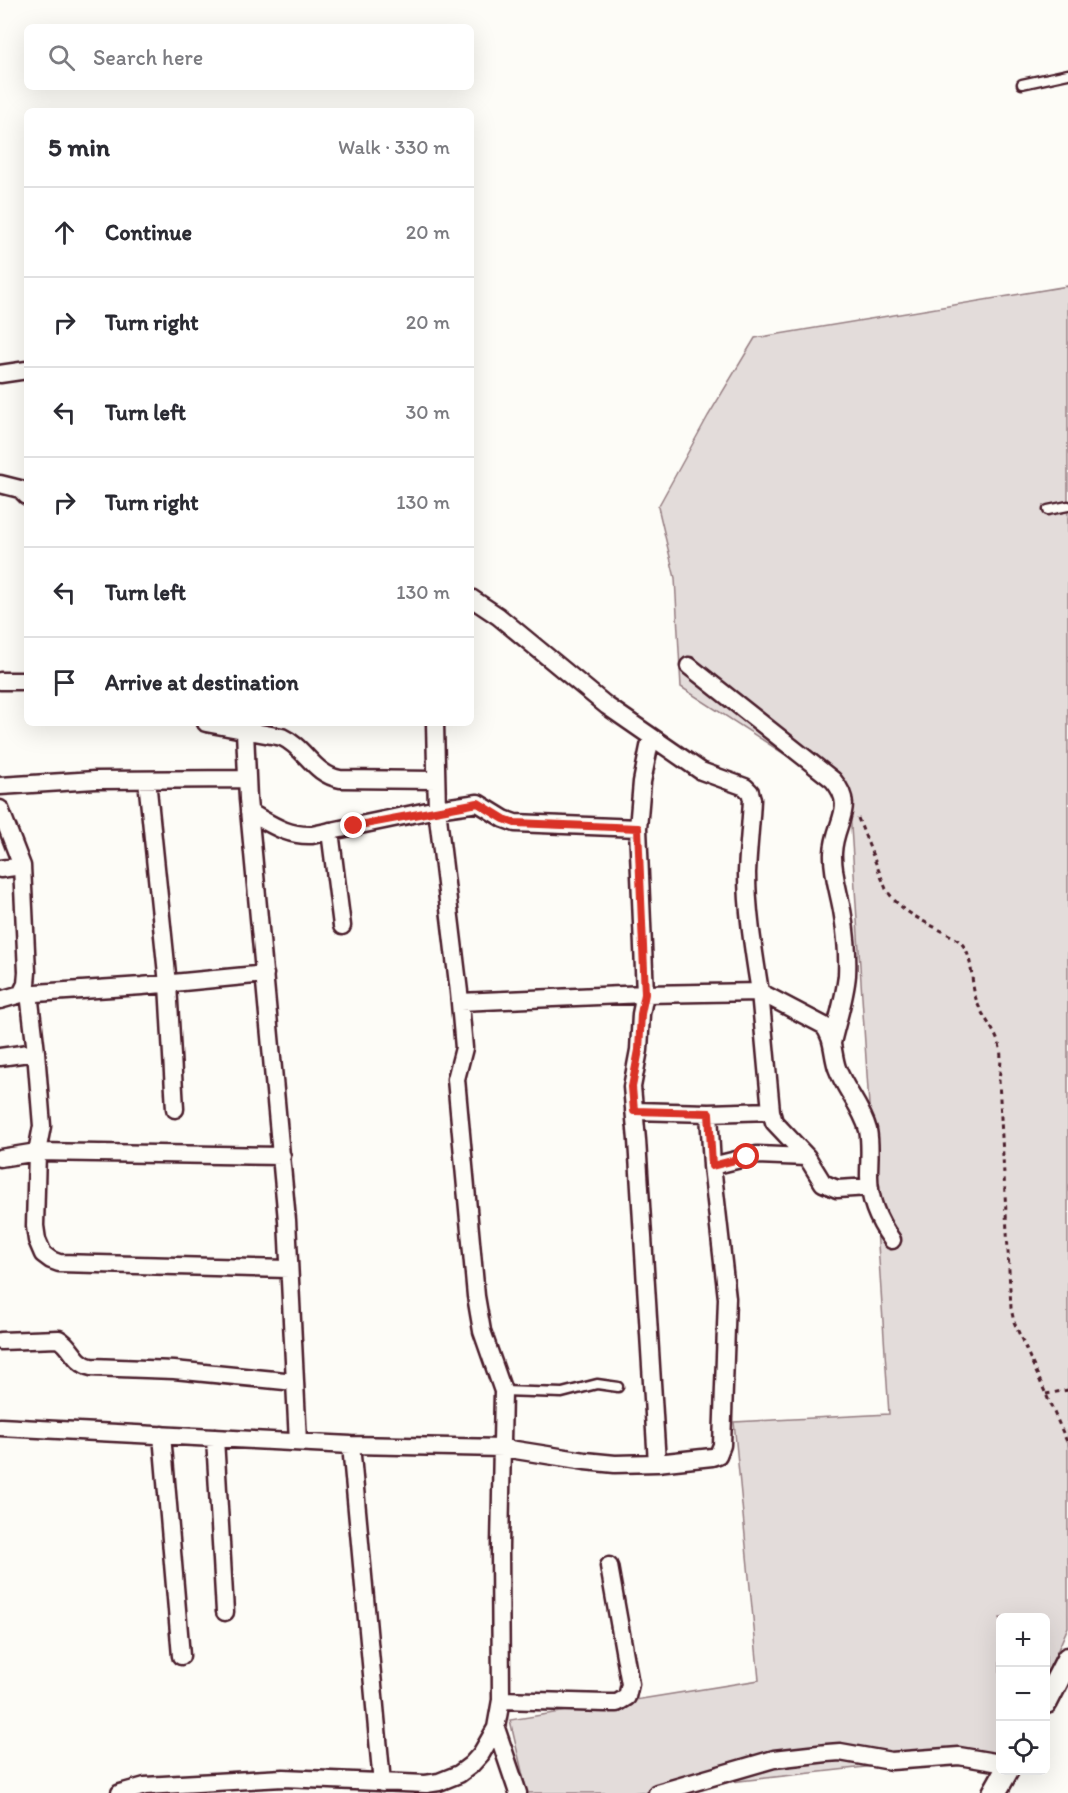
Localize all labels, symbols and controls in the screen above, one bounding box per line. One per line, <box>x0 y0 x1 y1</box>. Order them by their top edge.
search box <box>24 24 474 90</box>
icon: search <box>45 41 78 74</box>
text: Search here <box>93 44 203 71</box>
text: 5 min <box>48 131 110 163</box>
text: Walk · 330 m <box>338 135 450 159</box>
icon: ahead <box>48 216 81 249</box>
text: Continue <box>105 219 192 246</box>
text: 20 m <box>406 220 450 244</box>
icon: right <box>48 306 81 339</box>
text: Turn right <box>105 309 199 336</box>
text: 20 m <box>406 310 450 334</box>
icon: left <box>48 396 81 429</box>
text: Turn left <box>105 399 186 426</box>
text: 30 m <box>405 400 450 424</box>
icon: right <box>48 486 81 519</box>
text: Turn right <box>105 489 199 516</box>
text: 130 m <box>396 490 450 514</box>
icon: left <box>48 576 81 609</box>
text: Turn left <box>105 579 186 606</box>
text: 130 m <box>396 580 450 604</box>
icon: arrive <box>48 666 81 699</box>
text: Arrive at destination <box>105 669 299 696</box>
route end <box>340 812 366 838</box>
route start <box>733 1143 759 1169</box>
map controls <box>996 1613 1050 1775</box>
button: + <box>996 1613 1050 1667</box>
button: − <box>996 1667 1050 1721</box>
button: locate <box>996 1721 1050 1775</box>

